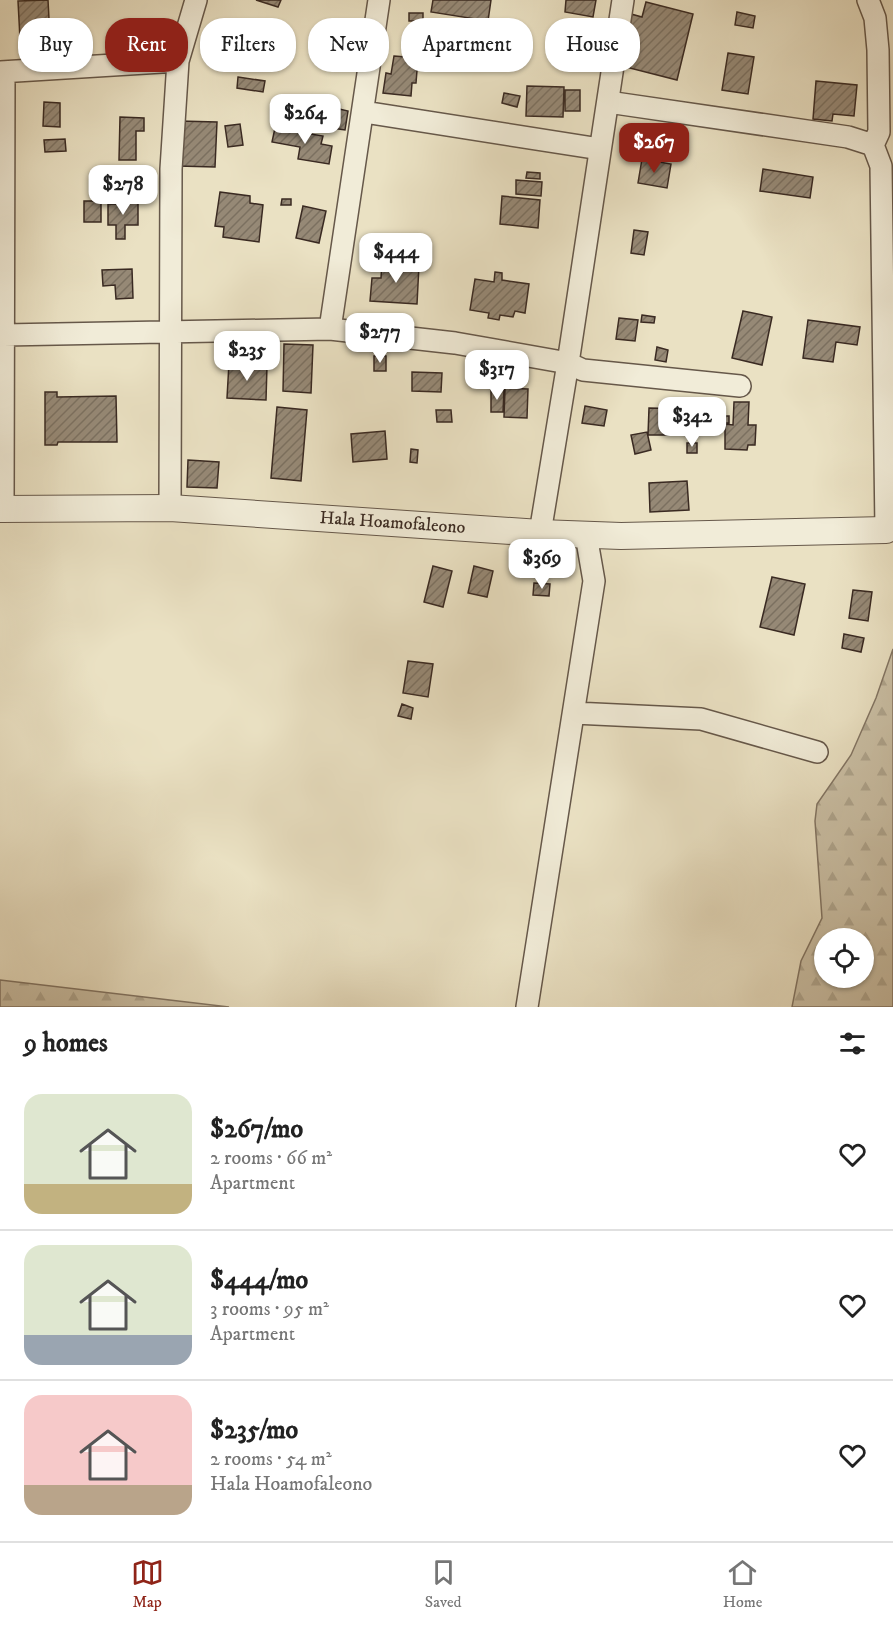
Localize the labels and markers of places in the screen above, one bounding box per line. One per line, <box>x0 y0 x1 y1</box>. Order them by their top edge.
pin: $264 <box>269 94 341 145</box>
pin: $267 <box>618 123 690 174</box>
pin: $278 <box>87 165 159 216</box>
pin: $444 <box>360 233 432 284</box>
pin: $277 <box>344 313 416 364</box>
pin: $235 <box>211 331 283 382</box>
pin: $317 <box>461 350 533 401</box>
pin: $342 <box>656 397 728 448</box>
pin: $369 <box>506 539 578 590</box>

